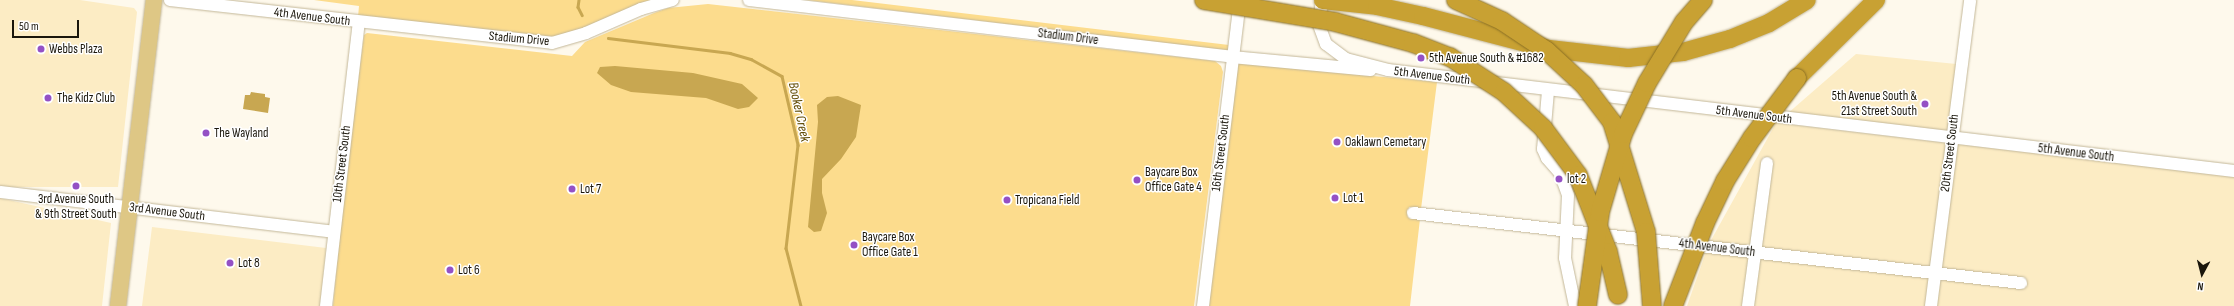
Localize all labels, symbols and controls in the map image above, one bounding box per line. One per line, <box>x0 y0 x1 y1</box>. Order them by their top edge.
street label: 4th Avenue South <box>273 5 351 29</box>
scale bar <box>14 12 81 38</box>
text: 50 m <box>19 19 39 34</box>
street label: Stadium Drive <box>1037 26 1099 48</box>
street label: Stadium Drive <box>488 29 550 49</box>
place label: Webbs Plaza <box>49 41 103 57</box>
marker: Webbs Plaza <box>36 44 46 54</box>
place label: 5th Avenue South & #1682 <box>1429 50 1544 66</box>
marker: 5th Avenue South & #1682 <box>1416 53 1426 63</box>
street label: 5th Avenue South <box>1393 64 1471 88</box>
water label: Booker Creek <box>784 81 814 143</box>
place label: 5th Avenue South & 21st Street South <box>1832 89 1917 120</box>
place label: The Kidz Club <box>57 90 115 106</box>
marker: The Kidz Club <box>42 92 54 104</box>
marker: 5th Avenue South & 21st Street South <box>1920 99 1930 109</box>
street label: 5th Avenue South <box>1715 103 1793 127</box>
street label: 20th Street South <box>1937 113 1963 193</box>
street label: 16th Street South <box>1209 114 1233 192</box>
place label: The Wayland <box>214 125 268 141</box>
street label: 10th Street South <box>330 125 354 203</box>
marker: The Wayland <box>201 128 211 138</box>
place label: Oaklawn Cemetary <box>1345 134 1426 150</box>
marker: Oaklawn Cemetary <box>1332 137 1342 147</box>
street label: 5th Avenue South <box>2037 141 2115 165</box>
place label: Baycare Box Office Gate 4 <box>1145 165 1202 196</box>
place label: lot 2 <box>1567 171 1586 187</box>
marker: lot 2 <box>1554 174 1564 184</box>
marker: Baycare Box Office Gate 4 <box>1132 175 1142 185</box>
marker: 3rd Avenue South & 9th Street South <box>71 181 81 191</box>
place label: Lot 7 <box>580 181 601 197</box>
marker: Lot 7 <box>567 184 577 194</box>
place label: Lot 1 <box>1343 190 1364 206</box>
place label: 3rd Avenue South & 9th Street South <box>35 192 117 223</box>
place label: Tropicana Field <box>1015 192 1079 208</box>
marker: Lot 1 <box>1330 193 1340 203</box>
marker: Tropicana Field <box>1002 195 1012 205</box>
street label: 3rd Avenue South <box>128 200 206 224</box>
place label: Baycare Box Office Gate 1 <box>862 230 918 261</box>
street label: 4th Avenue South <box>1678 236 1756 260</box>
marker: Baycare Box Office Gate 1 <box>849 240 859 250</box>
north arrow <box>2182 254 2222 294</box>
place label: Lot 8 <box>238 255 260 271</box>
marker: Lot 8 <box>225 258 235 268</box>
place label: Lot 6 <box>458 262 480 278</box>
marker: Lot 6 <box>445 265 455 275</box>
text: N <box>2197 280 2204 293</box>

